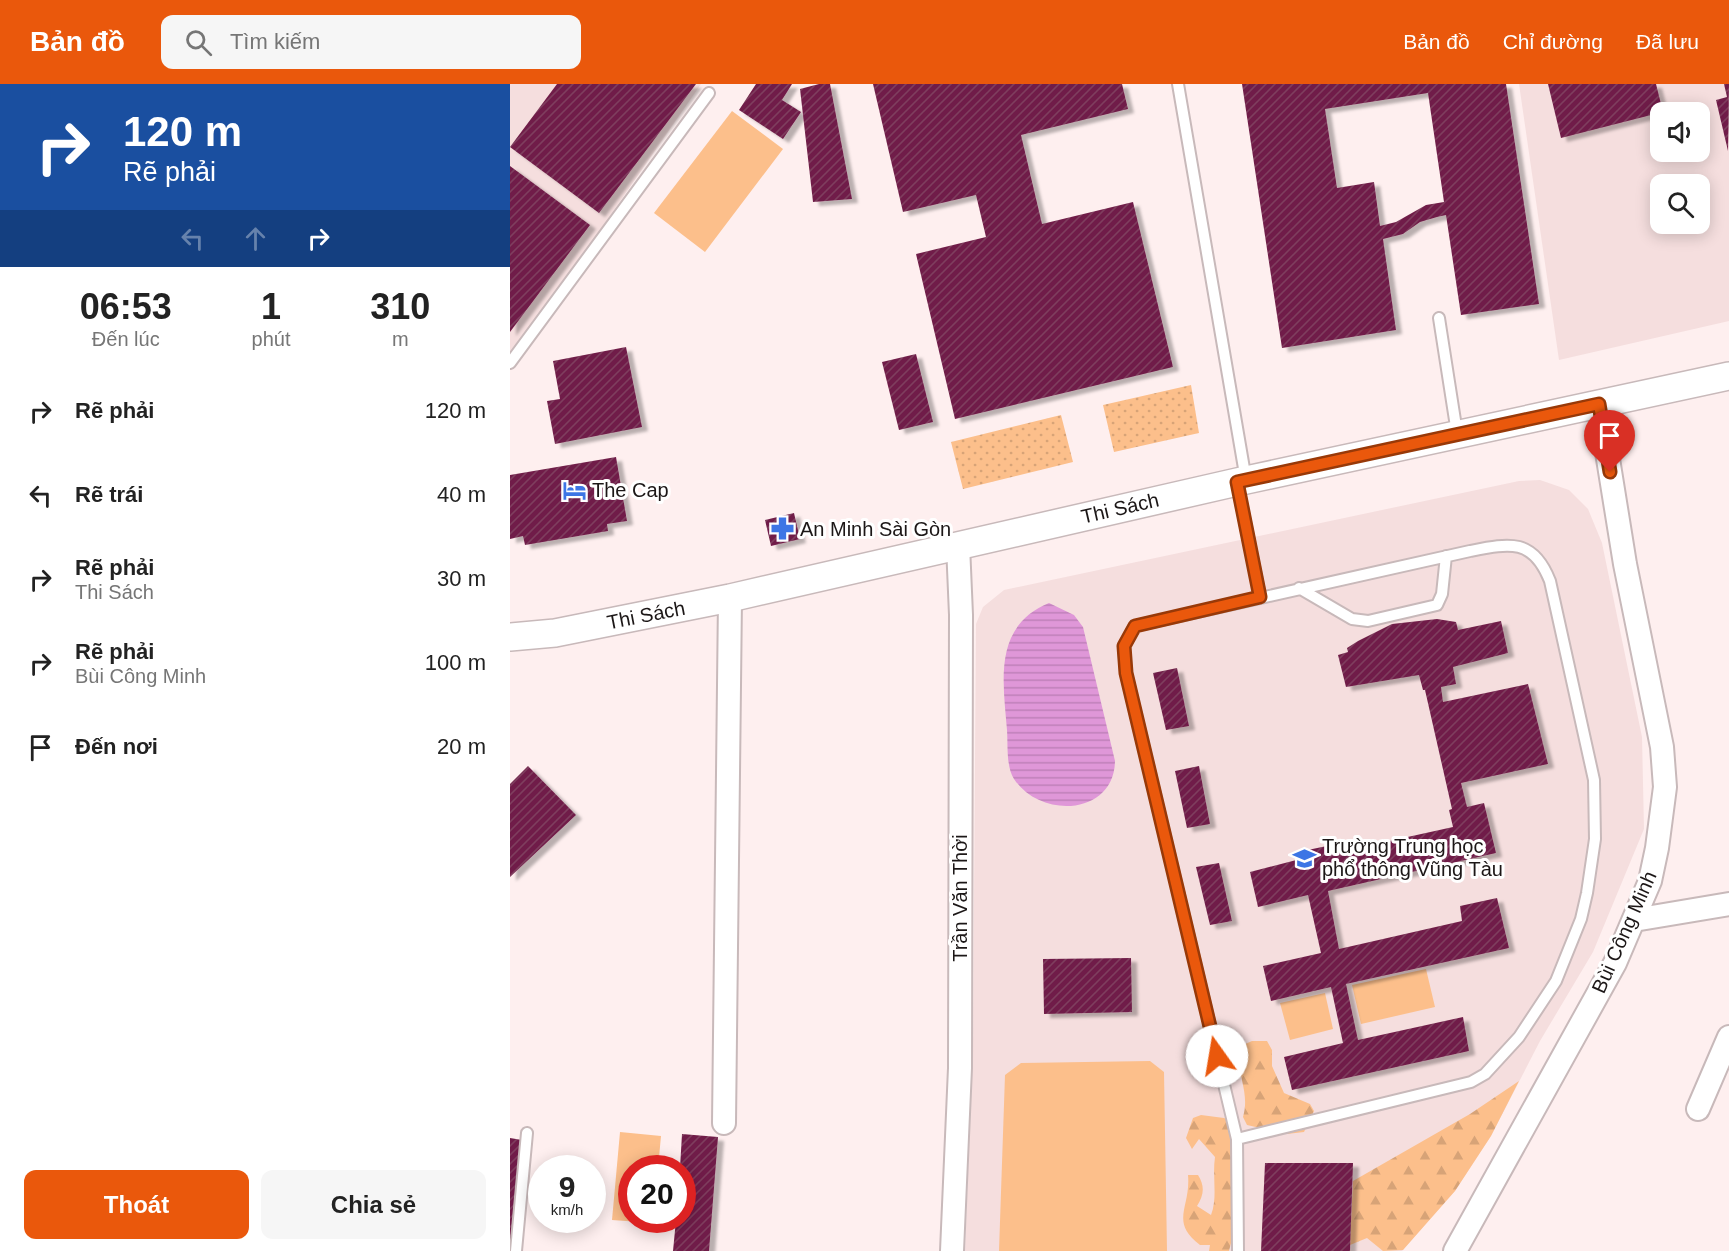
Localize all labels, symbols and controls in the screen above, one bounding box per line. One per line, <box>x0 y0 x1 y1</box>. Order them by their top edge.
search box <box>161 15 581 69</box>
text: Bản đồ <box>30 26 125 57</box>
icon: search <box>182 26 215 59</box>
text: Tìm kiếm <box>230 29 320 54</box>
text: Bản đồ <box>1403 30 1470 53</box>
text: Chỉ đường <box>1503 30 1603 53</box>
text: Đã lưu <box>1636 30 1699 53</box>
map controls <box>1650 102 1710 234</box>
button: sound <box>1650 102 1710 162</box>
icon: right <box>24 108 102 186</box>
text: 120 m <box>123 108 242 155</box>
text: Rẽ phải <box>123 157 216 187</box>
button: search <box>1650 174 1710 234</box>
icon: left <box>176 222 209 255</box>
icon: ahead <box>239 222 272 255</box>
icon: right <box>302 222 335 255</box>
text: 06:53 <box>80 286 172 327</box>
text: 1 <box>261 286 281 327</box>
text: 310 <box>370 286 430 327</box>
text: Đến lúc <box>92 328 160 350</box>
text: phút <box>252 328 290 350</box>
text: m <box>392 328 409 350</box>
icon: right <box>24 395 57 428</box>
text: Rẽ phải <box>75 398 154 423</box>
text: 120 m <box>425 398 486 423</box>
pin <box>1584 410 1635 472</box>
icon: arrive <box>1593 419 1626 452</box>
hotel icon: The Cap <box>561 477 587 503</box>
icon: left <box>24 479 57 512</box>
place label: The Cap <box>592 479 669 501</box>
text: Rẽ trái <box>75 482 143 507</box>
text: 40 m <box>437 482 486 507</box>
street label: Thi Sách <box>1079 488 1161 528</box>
pharmacy icon: An Minh Sài Gòn <box>769 516 795 542</box>
place label: An Minh Sài Gòn <box>800 518 951 540</box>
text: Rẽ phải <box>75 555 154 580</box>
icon: right <box>24 563 57 596</box>
text: 30 m <box>437 566 486 591</box>
text: Thi Sách <box>75 581 154 603</box>
street label: Thi Sách <box>605 597 687 633</box>
text: Rẽ phải <box>75 639 154 664</box>
icon: right <box>24 647 57 680</box>
text: 100 m <box>425 650 486 675</box>
text: Bùi Công Minh <box>75 665 206 687</box>
icon: arrive <box>24 731 57 764</box>
text: Đến nơi <box>75 734 158 759</box>
text: 20 m <box>437 734 486 759</box>
street label: Trần Văn Thời <box>949 834 971 962</box>
place label: Trường Trung học phổ thông Vũng Tàu <box>1322 835 1503 880</box>
school or university icon: Trường Trung học phổ thông Vũng Tàu <box>1291 845 1317 871</box>
street label: Bùi Công Minh <box>1587 868 1661 996</box>
position arrow <box>1185 1024 1249 1088</box>
speed limit sign: 20 <box>618 1155 696 1233</box>
button: Thoát <box>24 1170 249 1239</box>
button: Chia sẻ <box>261 1170 486 1239</box>
text: 9 <box>559 1170 575 1203</box>
text: km/h <box>551 1201 583 1218</box>

